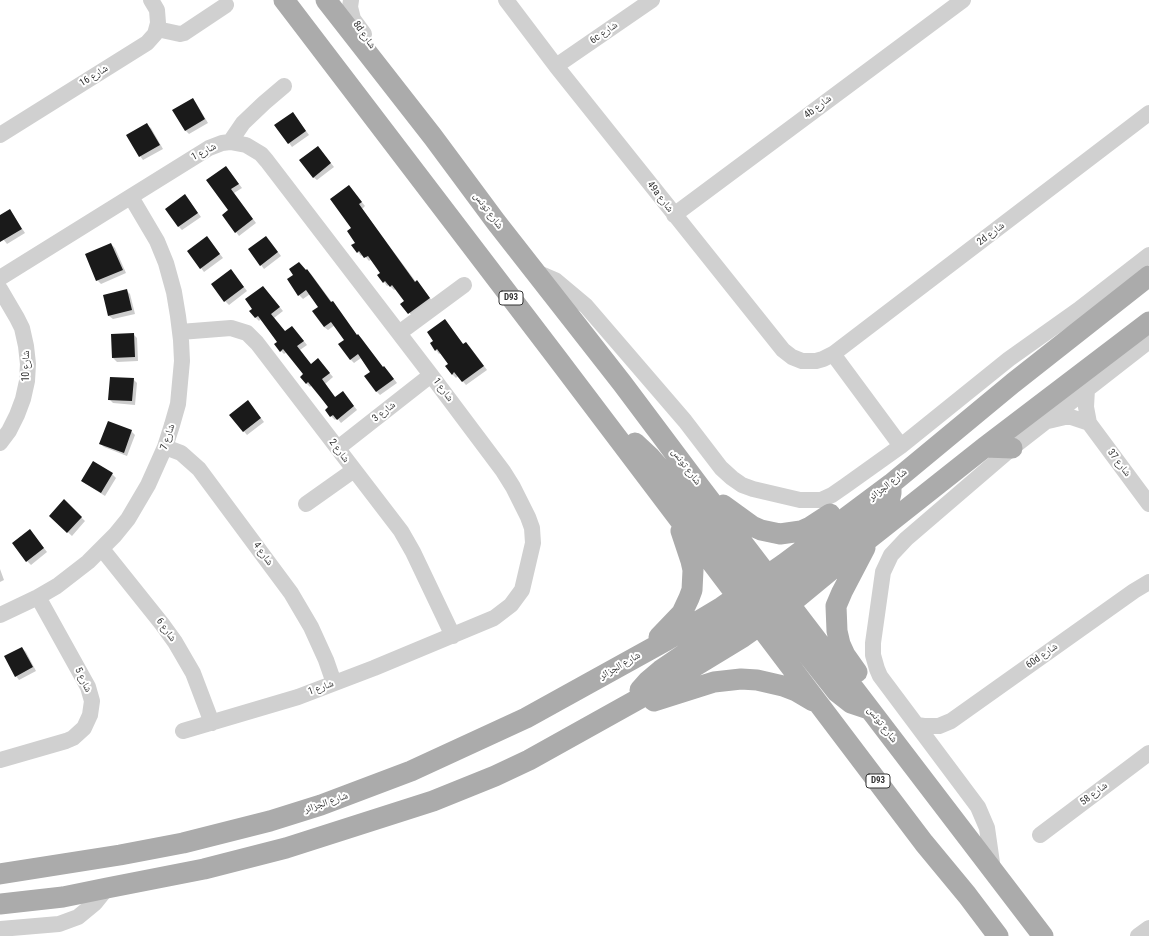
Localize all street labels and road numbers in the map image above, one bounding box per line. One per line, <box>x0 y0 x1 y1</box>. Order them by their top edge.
street label: 8d شارع <box>350 19 378 51</box>
street label: 6c شارع <box>588 19 620 47</box>
street label: شارع 16 <box>78 63 110 89</box>
street label: 4b شارع <box>802 93 834 121</box>
street label: شارع 1 <box>190 141 218 163</box>
street label: 49a شارع <box>644 179 676 215</box>
street label: شارع تونس <box>470 190 506 232</box>
street label: 2d شارع <box>975 220 1007 248</box>
road number: D93 <box>499 291 523 305</box>
street label: شارع 10 <box>20 350 32 382</box>
street label: شارع 1 <box>430 376 456 404</box>
street label: شارع 3 <box>370 399 398 425</box>
street label: شارع 7 <box>158 423 178 451</box>
street label: شارع 2 <box>326 437 352 465</box>
street label: شارع تونس <box>668 446 704 488</box>
street label: شارع 37 <box>1105 447 1133 479</box>
street label: شارع الجزائر <box>866 466 910 504</box>
street label: شارع 4 <box>250 540 276 568</box>
street label: شارع 6 <box>153 616 179 644</box>
street label: 60d شارع <box>1024 641 1060 671</box>
street label: شارع الجزائر <box>597 649 643 683</box>
street label: شارع 5 <box>72 666 94 694</box>
street label: شارع 1 <box>307 678 335 698</box>
street label: شارع تونس <box>864 705 900 745</box>
road number: D93 <box>866 774 890 788</box>
street label: شارع 58 <box>1078 780 1110 808</box>
street label: شارع الجزائر <box>302 790 350 816</box>

